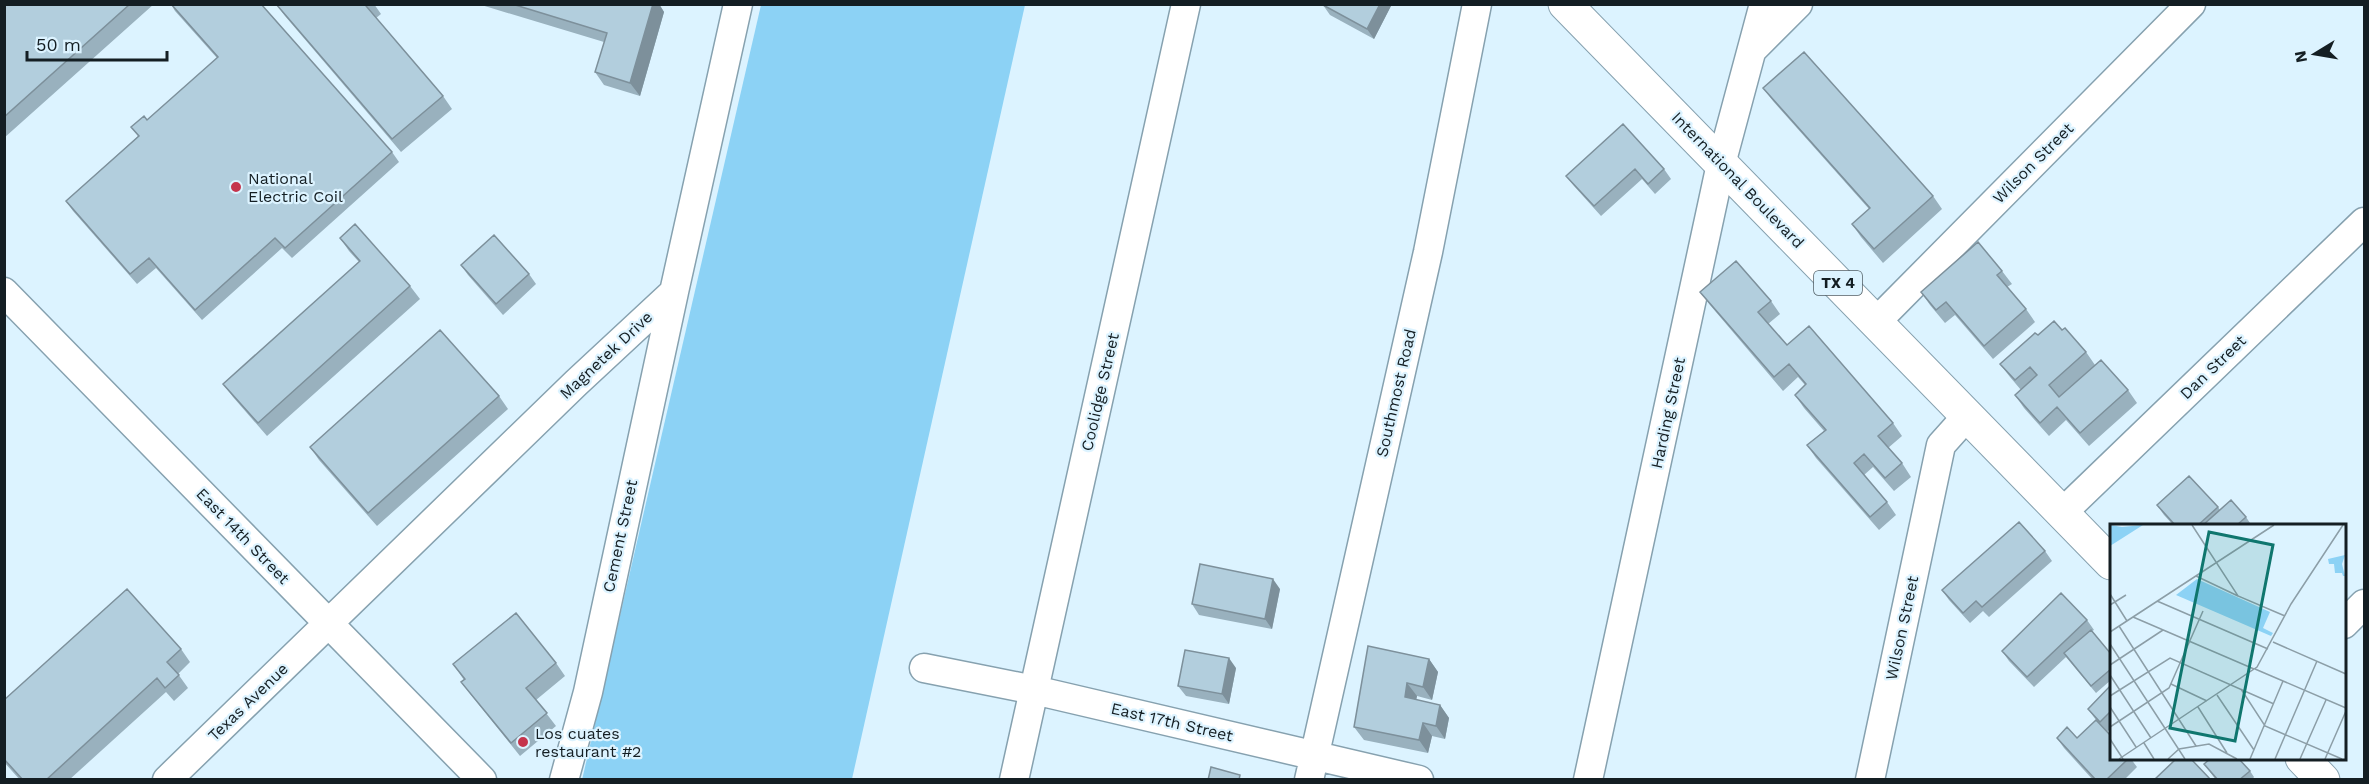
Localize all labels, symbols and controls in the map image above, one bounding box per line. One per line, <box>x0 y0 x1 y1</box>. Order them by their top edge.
scale bar <box>27 24 166 62</box>
north arrow <box>2285 24 2345 84</box>
text: 50 m <box>36 34 81 55</box>
text: N <box>2290 49 2311 64</box>
street label: International Boulevard <box>1668 108 1808 252</box>
street label: Wilson Street <box>1989 119 2077 207</box>
place label: National Electric Coil <box>248 169 343 206</box>
marker: National Electric Coil <box>229 180 243 194</box>
road number: TX 4 <box>1814 271 1862 295</box>
street label: Magnetek Drive <box>556 307 656 403</box>
street label: Southmost Road <box>1372 327 1420 459</box>
street label: Coolidge Street <box>1077 331 1123 453</box>
street label: Dan Street <box>2176 331 2250 403</box>
street label: Harding Street <box>1647 355 1689 470</box>
street label: Cement Street <box>599 478 641 594</box>
street label: East 14th Street <box>192 484 294 588</box>
inset map <box>2110 524 2345 760</box>
street label: Wilson Street <box>1882 574 1922 682</box>
street label: Texas Avenue <box>204 659 292 745</box>
street label: East 17th Street <box>1109 699 1235 745</box>
place label: Los cuates restaurant #2 <box>535 724 641 761</box>
marker: Los cuates restaurant #2 <box>516 735 530 749</box>

